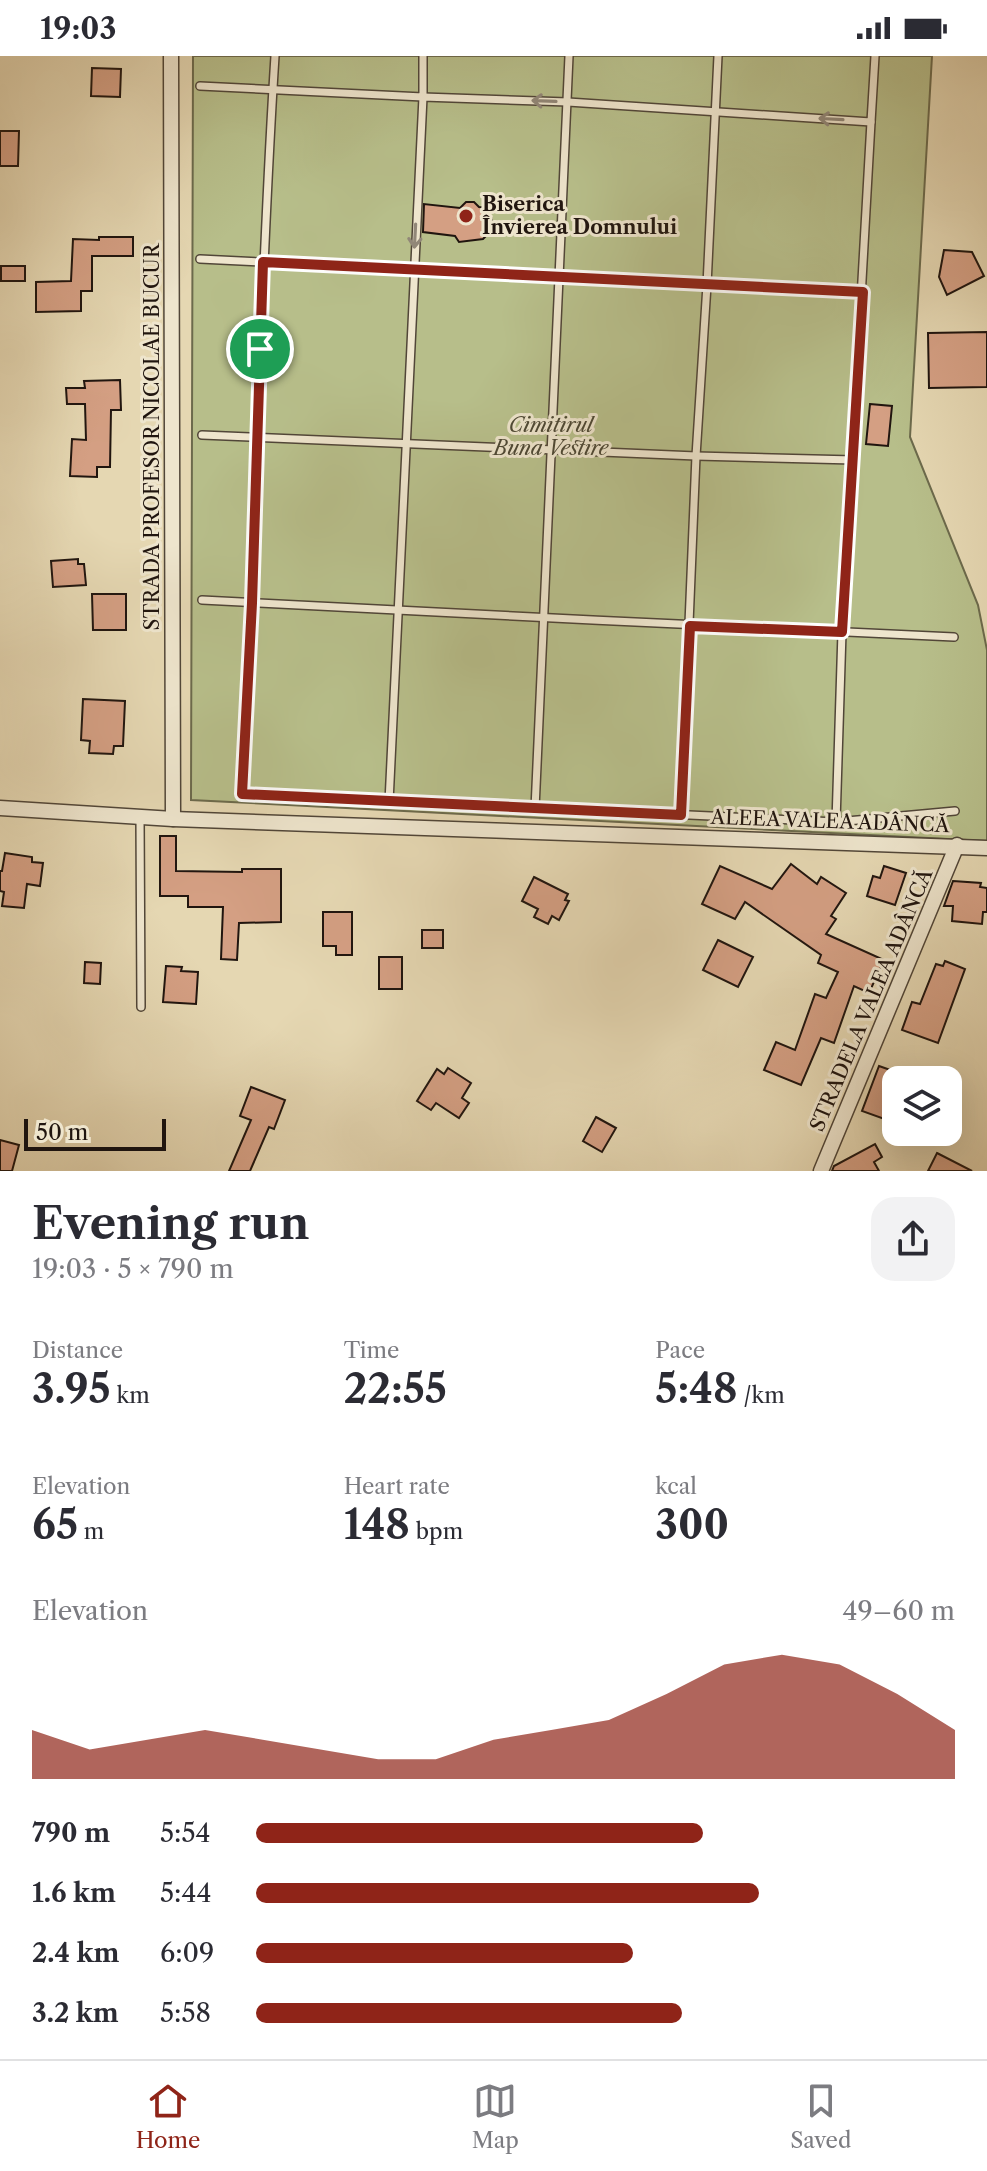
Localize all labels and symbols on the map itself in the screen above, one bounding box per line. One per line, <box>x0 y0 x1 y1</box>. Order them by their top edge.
one-way arrow <box>531 94 558 109</box>
one-way arrow <box>818 112 845 127</box>
place label: Biserica Învierea Domnului <box>482 192 677 239</box>
marker: Biserica Învierea Domnului <box>457 207 475 225</box>
one-way arrow <box>407 222 422 249</box>
street label: STRADA PROFESOR NICOLAE BUCUR <box>140 242 164 630</box>
pin <box>226 315 294 383</box>
park label: Cimitirul Buna Vestire <box>492 413 610 460</box>
street label: ALEEA VALEA ADÂNCĂ <box>709 804 951 837</box>
street label: STRADELA VALEA ADÂNCĂ <box>804 864 938 1135</box>
scale bar <box>24 1115 166 1151</box>

